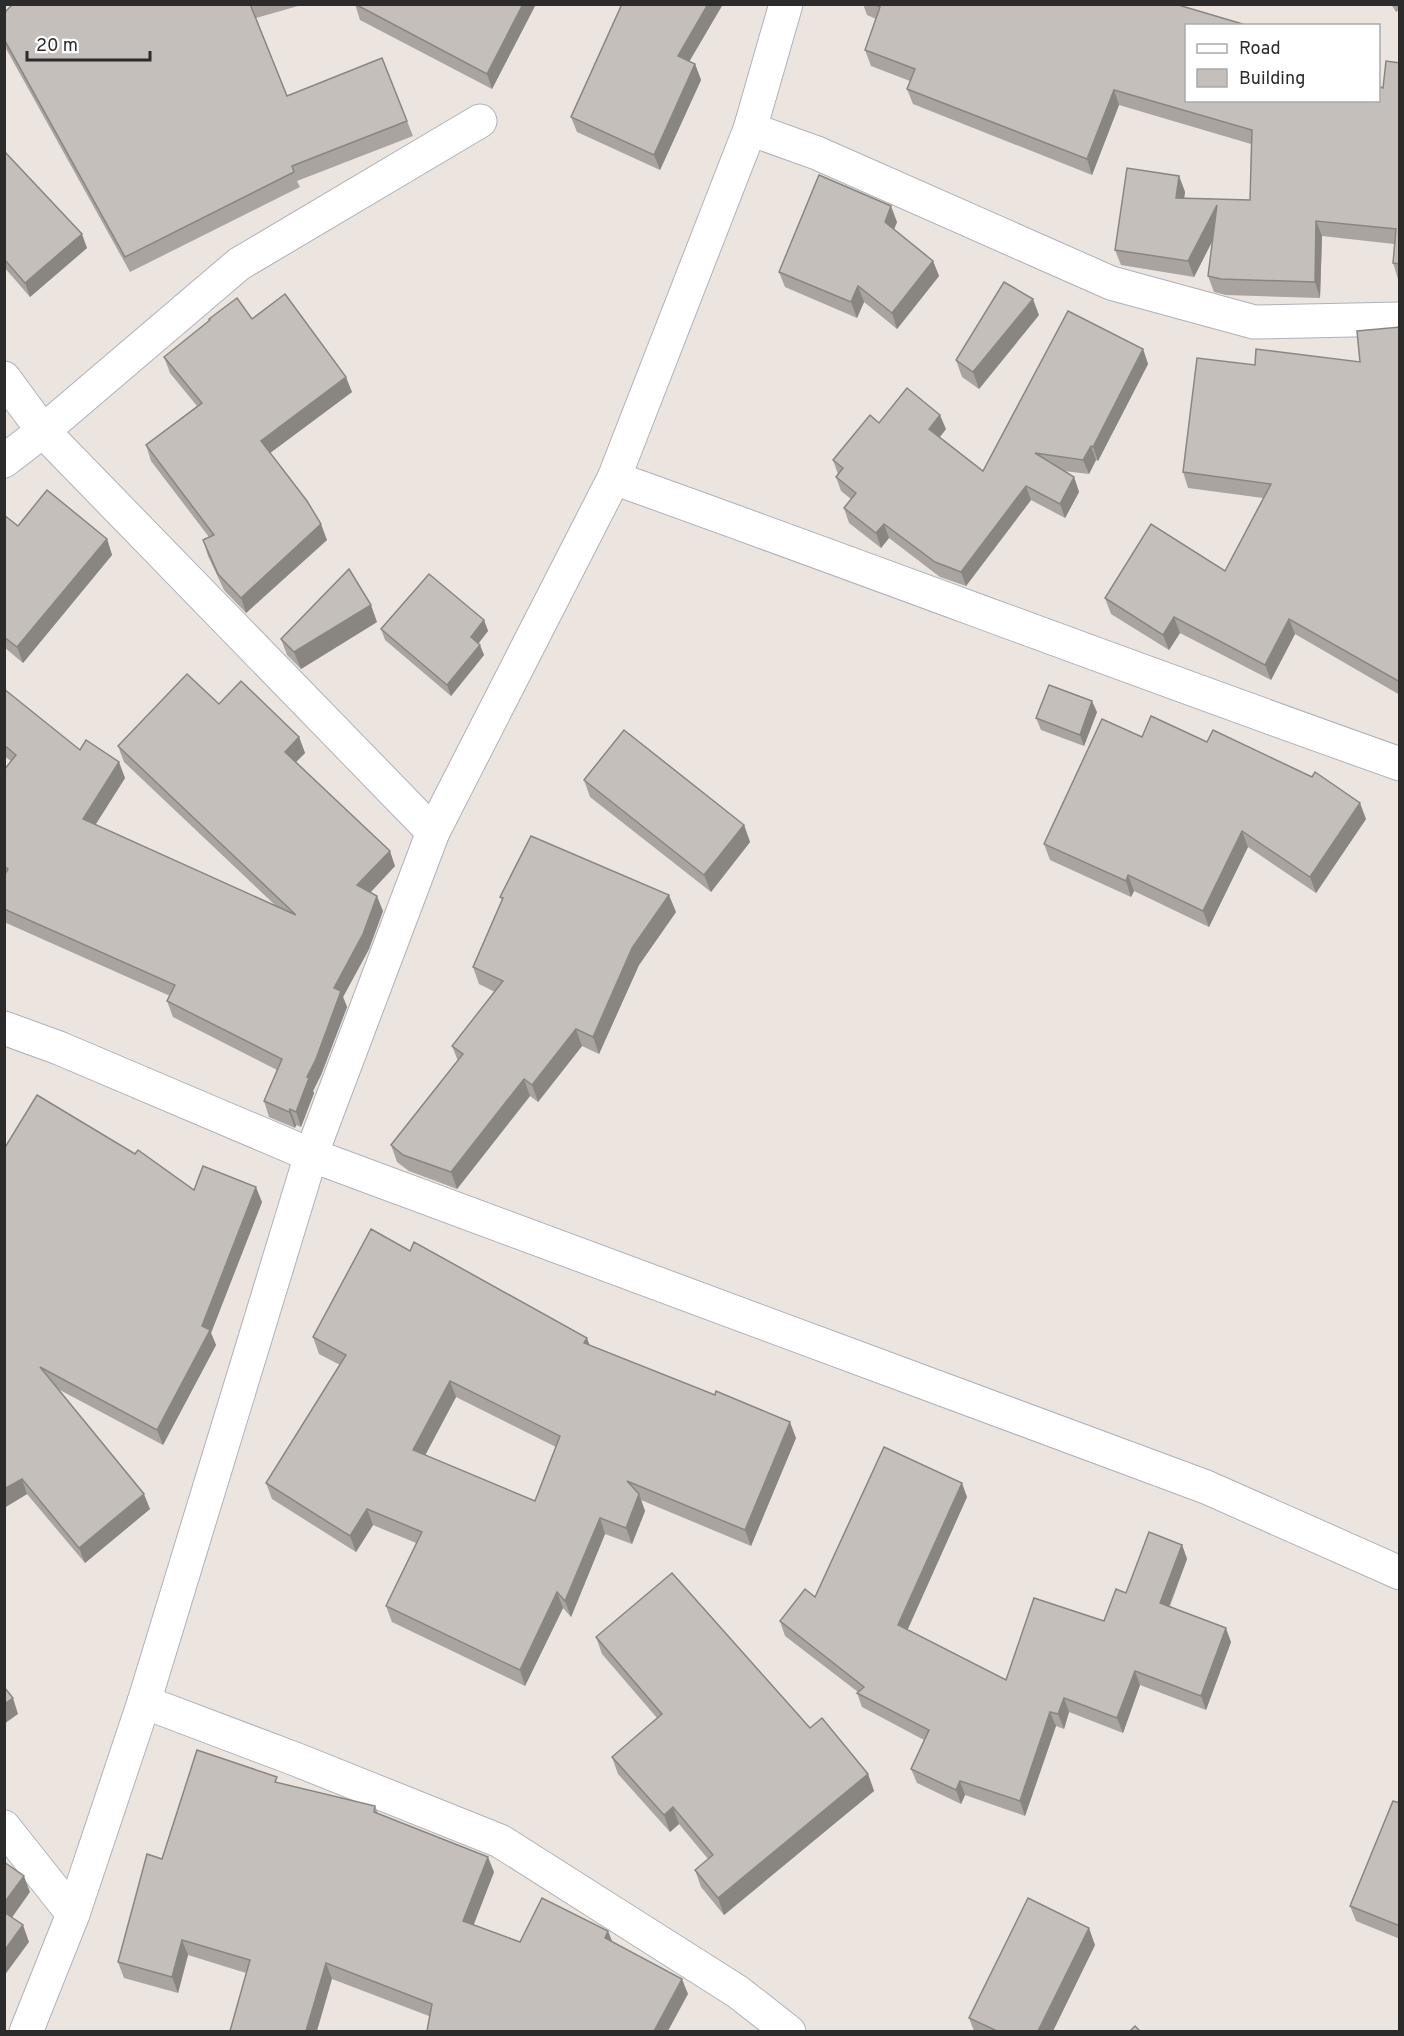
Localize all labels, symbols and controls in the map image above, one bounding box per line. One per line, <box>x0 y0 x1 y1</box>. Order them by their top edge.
scale bar <box>27 24 150 62</box>
legend <box>1185 24 1380 102</box>
text: 20 m <box>36 35 78 58</box>
text: Road <box>1239 38 1281 61</box>
text: Building <box>1239 68 1305 91</box>

